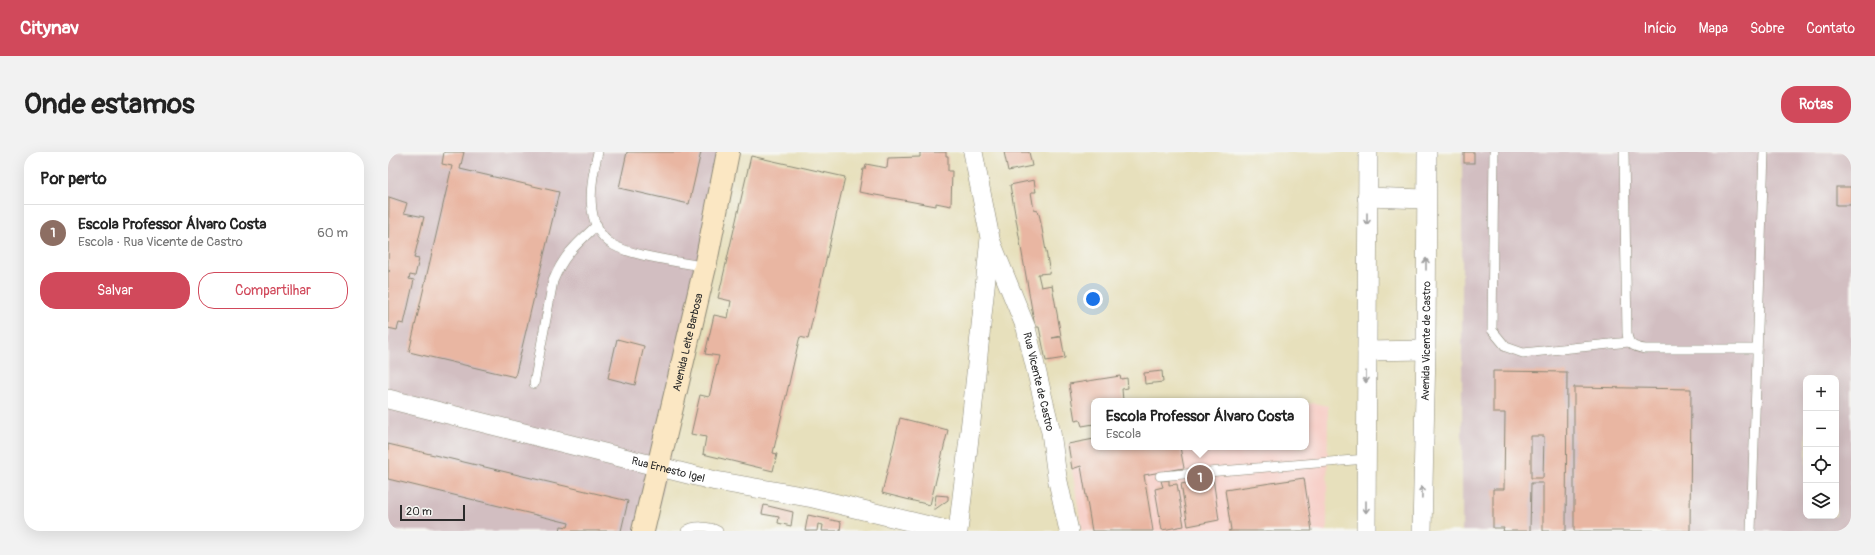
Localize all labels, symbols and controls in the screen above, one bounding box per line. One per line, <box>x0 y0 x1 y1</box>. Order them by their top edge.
text: Citynav <box>20 16 79 40</box>
text: Início <box>1643 20 1676 37</box>
text: Mapa <box>1698 20 1728 37</box>
text: Sobre <box>1750 20 1784 37</box>
text: Contato <box>1806 20 1855 37</box>
button: Rotas <box>1781 86 1851 123</box>
text: Onde estamos <box>24 87 195 122</box>
text: Por perto <box>40 168 107 189</box>
one-way arrow <box>1363 212 1371 225</box>
text: Escola Professor Álvaro Costa <box>78 215 267 234</box>
text: 1 <box>50 225 56 241</box>
text: 60 m <box>317 225 348 241</box>
text: Escola · Rua Vicente de Castro <box>78 234 243 250</box>
one-way arrow <box>1422 258 1430 271</box>
button: Salvar <box>40 272 190 309</box>
button: Compartilhar <box>198 272 348 309</box>
street label: Avenida Vicente de Castro <box>1418 281 1433 401</box>
your location <box>1083 289 1103 309</box>
street label: Avenida Leite Barbosa <box>670 292 705 392</box>
street label: Rua Vicente de Castro <box>1021 331 1057 433</box>
one-way arrow <box>1362 370 1370 383</box>
map controls <box>1803 375 1839 519</box>
button: + <box>1803 375 1839 411</box>
popup <box>1091 398 1309 450</box>
text: Escola Professor Álvaro Costa <box>1106 407 1294 426</box>
button: − <box>1803 411 1839 447</box>
text: Escola <box>1106 426 1141 442</box>
button: locate <box>1803 447 1839 483</box>
street label: Rua Ernesto Igel <box>630 454 706 485</box>
pin: 1 <box>1187 463 1213 493</box>
button: layers <box>1803 483 1839 519</box>
one-way arrow <box>1419 486 1426 499</box>
one-way arrow <box>1362 500 1370 513</box>
scale bar <box>400 503 465 522</box>
text: 20 m <box>406 505 432 518</box>

